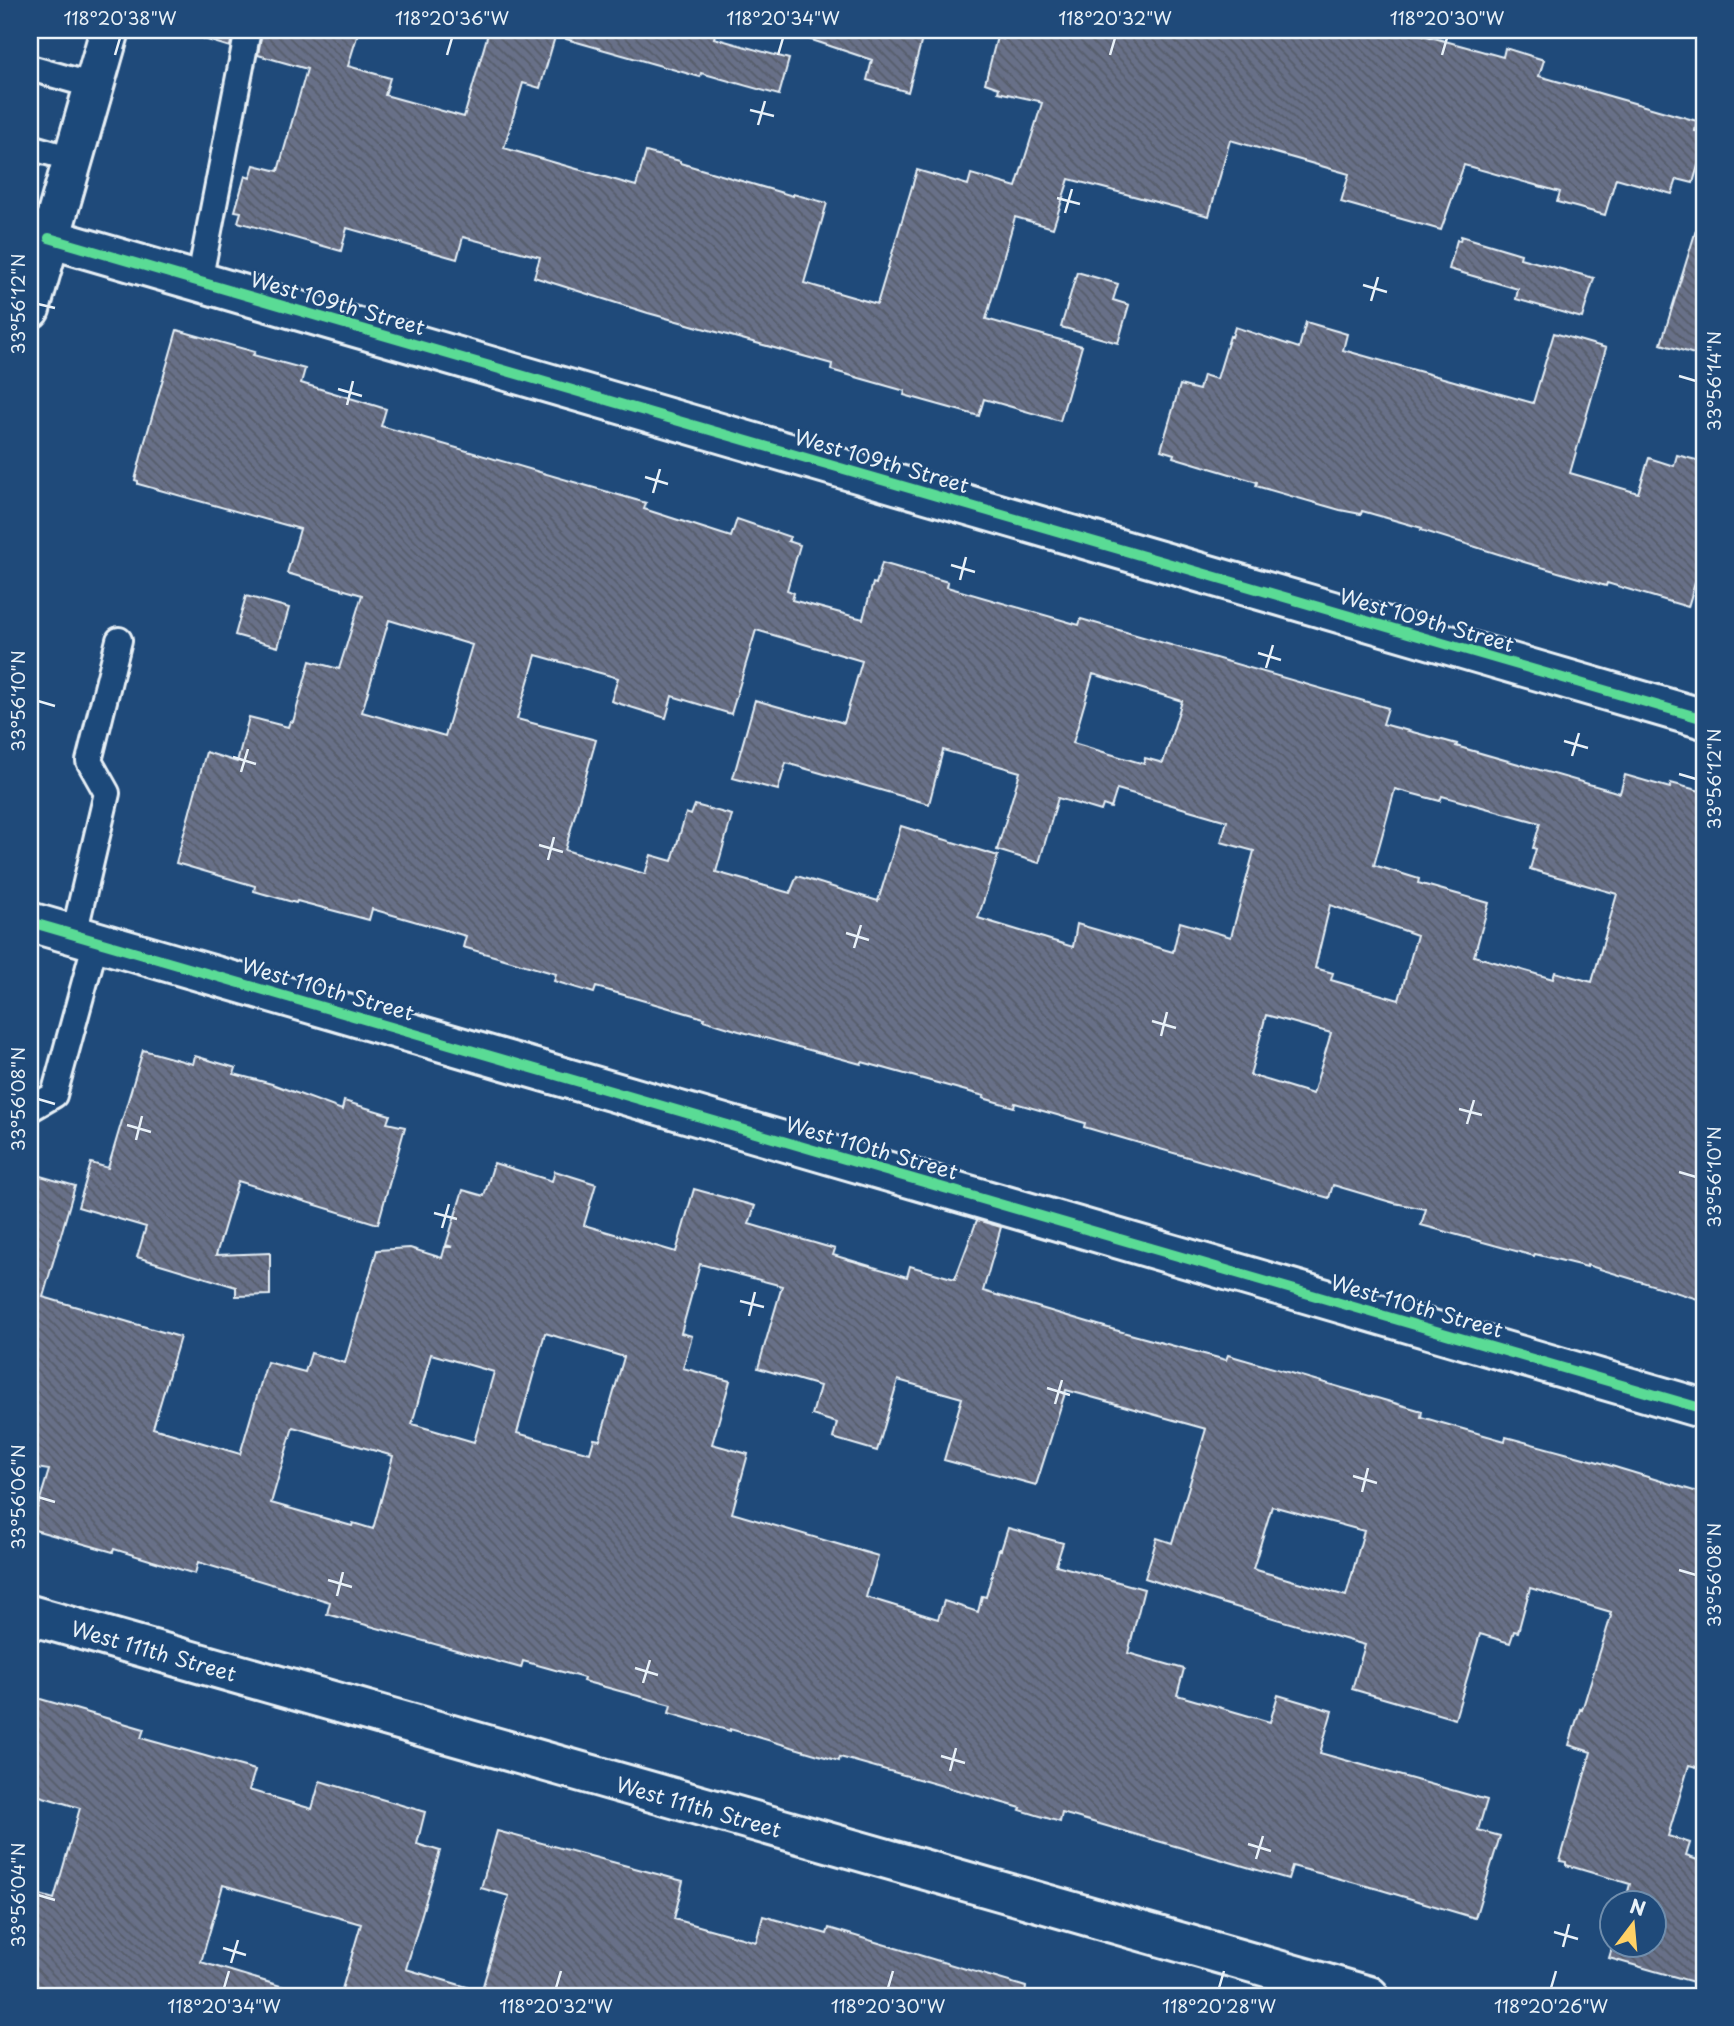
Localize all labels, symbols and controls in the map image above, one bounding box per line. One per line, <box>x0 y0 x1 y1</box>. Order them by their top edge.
text: 118°20'38"W <box>64 4 177 31</box>
text: 118°20'36"W <box>395 4 510 31</box>
text: 118°20'34"W <box>726 4 840 31</box>
text: 118°20'32"W <box>1058 4 1172 31</box>
text: 118°20'30"W <box>1390 4 1505 31</box>
text: 33°56'12"N <box>4 253 31 355</box>
street label: West 109th Street <box>247 262 429 342</box>
text: 33°56'14"N <box>1700 331 1727 431</box>
street label: West 109th Street <box>791 420 973 500</box>
street label: West 109th Street <box>1336 579 1518 659</box>
text: 33°56'10"N <box>4 650 31 752</box>
text: 33°56'12"N <box>1700 728 1727 830</box>
street label: West 110th Street <box>238 948 418 1028</box>
text: 33°56'08"N <box>4 1047 31 1151</box>
street label: West 110th Street <box>782 1107 962 1187</box>
text: 33°56'10"N <box>1700 1126 1727 1228</box>
street label: West 110th Street <box>1327 1265 1507 1345</box>
text: 33°56'06"N <box>4 1444 31 1550</box>
text: 33°56'08"N <box>1700 1523 1727 1627</box>
street label: West 111th Street <box>68 1611 240 1689</box>
street label: West 111th Street <box>613 1767 785 1845</box>
text: 33°56'04"N <box>4 1843 31 1947</box>
north arrow <box>1598 1890 1668 1960</box>
text: N <box>1627 1891 1649 1922</box>
text: 118°20'34"W <box>167 1992 281 2019</box>
text: 118°20'32"W <box>499 1992 613 2019</box>
text: 118°20'30"W <box>831 1992 946 2019</box>
text: 118°20'28"W <box>1162 1992 1276 2019</box>
text: 118°20'26"W <box>1494 1992 1609 2019</box>

